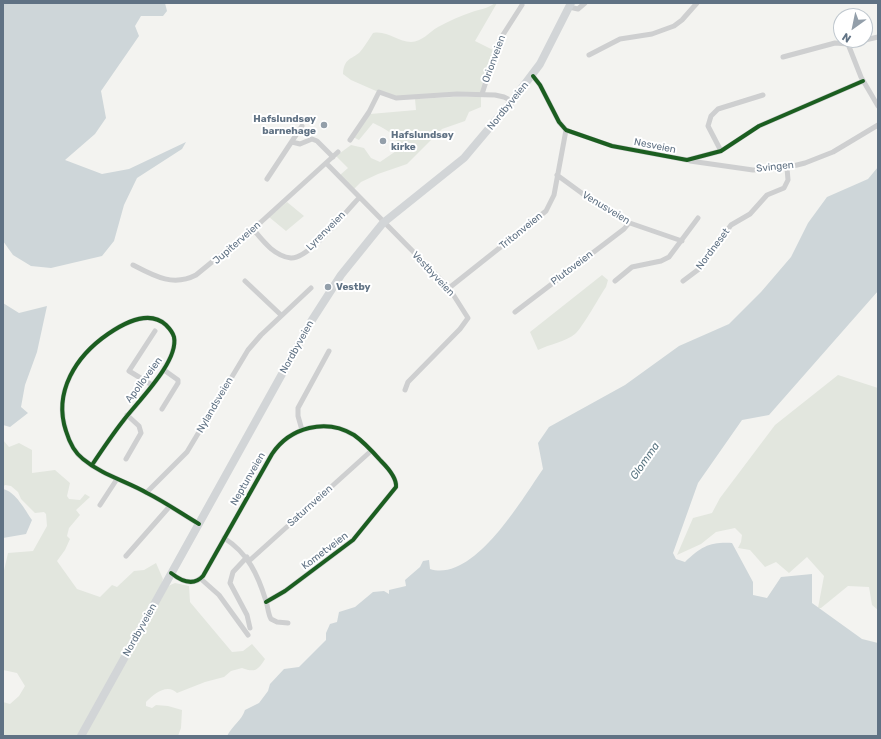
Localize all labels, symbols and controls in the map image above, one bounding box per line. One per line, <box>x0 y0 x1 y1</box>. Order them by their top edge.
north arrow <box>833 8 873 48</box>
text: N <box>840 30 854 45</box>
street label: Orionveien <box>480 34 508 84</box>
street label: Nordbyveien <box>485 79 531 133</box>
place label: Hafslundsøy barnehage <box>253 113 316 136</box>
marker: Hafslundsøy barnehage <box>319 120 329 130</box>
place label: Hafslundsøy kirke <box>391 129 454 152</box>
marker: Hafslundsøy kirke <box>378 136 388 146</box>
street label: Nesveien <box>633 136 677 156</box>
street label: Svingen <box>756 159 794 175</box>
street label: Venusveien <box>580 189 632 227</box>
street label: Lyrenveien <box>304 209 348 253</box>
street label: Tritonveien <box>497 210 545 252</box>
street label: Jupiterveien <box>211 219 263 267</box>
street label: Nordneset <box>694 226 732 272</box>
street label: Plutoveien <box>549 248 595 288</box>
street label: Vestbyveien <box>409 249 457 299</box>
place label: Vestby <box>336 281 371 293</box>
marker: Vestby <box>323 282 333 292</box>
street label: Nordbyveien <box>278 318 316 376</box>
street label: Apolloveien <box>123 355 165 405</box>
street label: Nylandsveien <box>194 375 236 435</box>
water label: Glomma <box>627 440 663 482</box>
street label: Neptunveien <box>228 450 268 508</box>
street label: Saturnveien <box>285 483 335 529</box>
street label: Kometveien <box>299 530 351 572</box>
street label: Nordbyveien <box>121 601 159 659</box>

